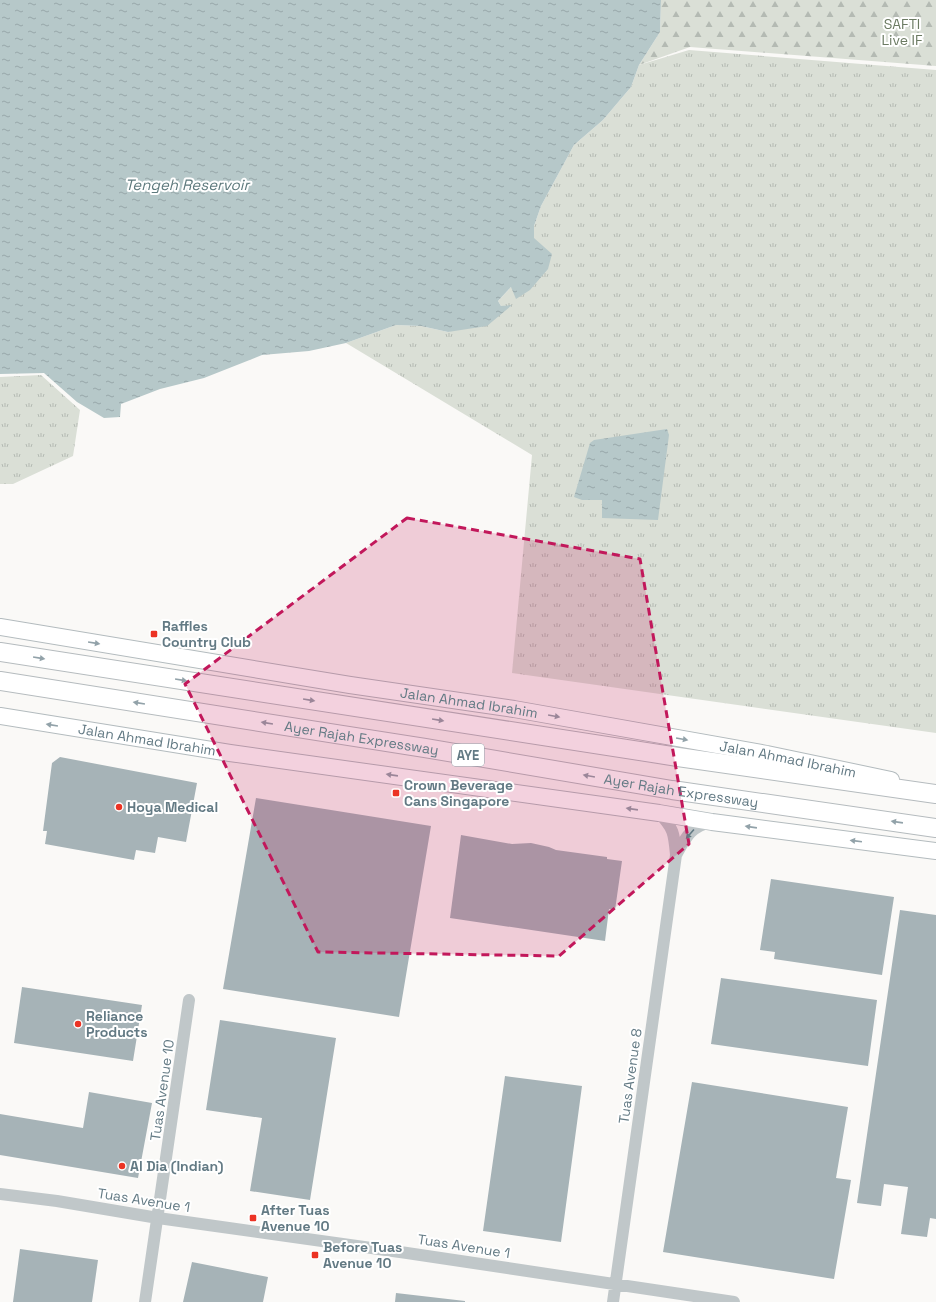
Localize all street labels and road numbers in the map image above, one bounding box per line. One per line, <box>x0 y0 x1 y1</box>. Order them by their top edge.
street label: Jalan Ahmad Ibrahim <box>399 683 539 722</box>
street label: Ayer Rajah Expressway <box>283 717 440 759</box>
street label: Jalan Ahmad Ibrahim <box>77 720 217 760</box>
street label: Jalan Ahmad Ibrahim <box>718 737 858 782</box>
road number: AYE <box>452 744 484 766</box>
street label: Ayer Rajah Expressway <box>603 770 760 811</box>
street label: Tuas Avenue 8 <box>614 1027 646 1125</box>
street label: Tuas Avenue 10 <box>146 1038 178 1142</box>
street label: Tuas Avenue 1 <box>96 1184 192 1216</box>
street label: Tuas Avenue 1 <box>416 1230 512 1262</box>

